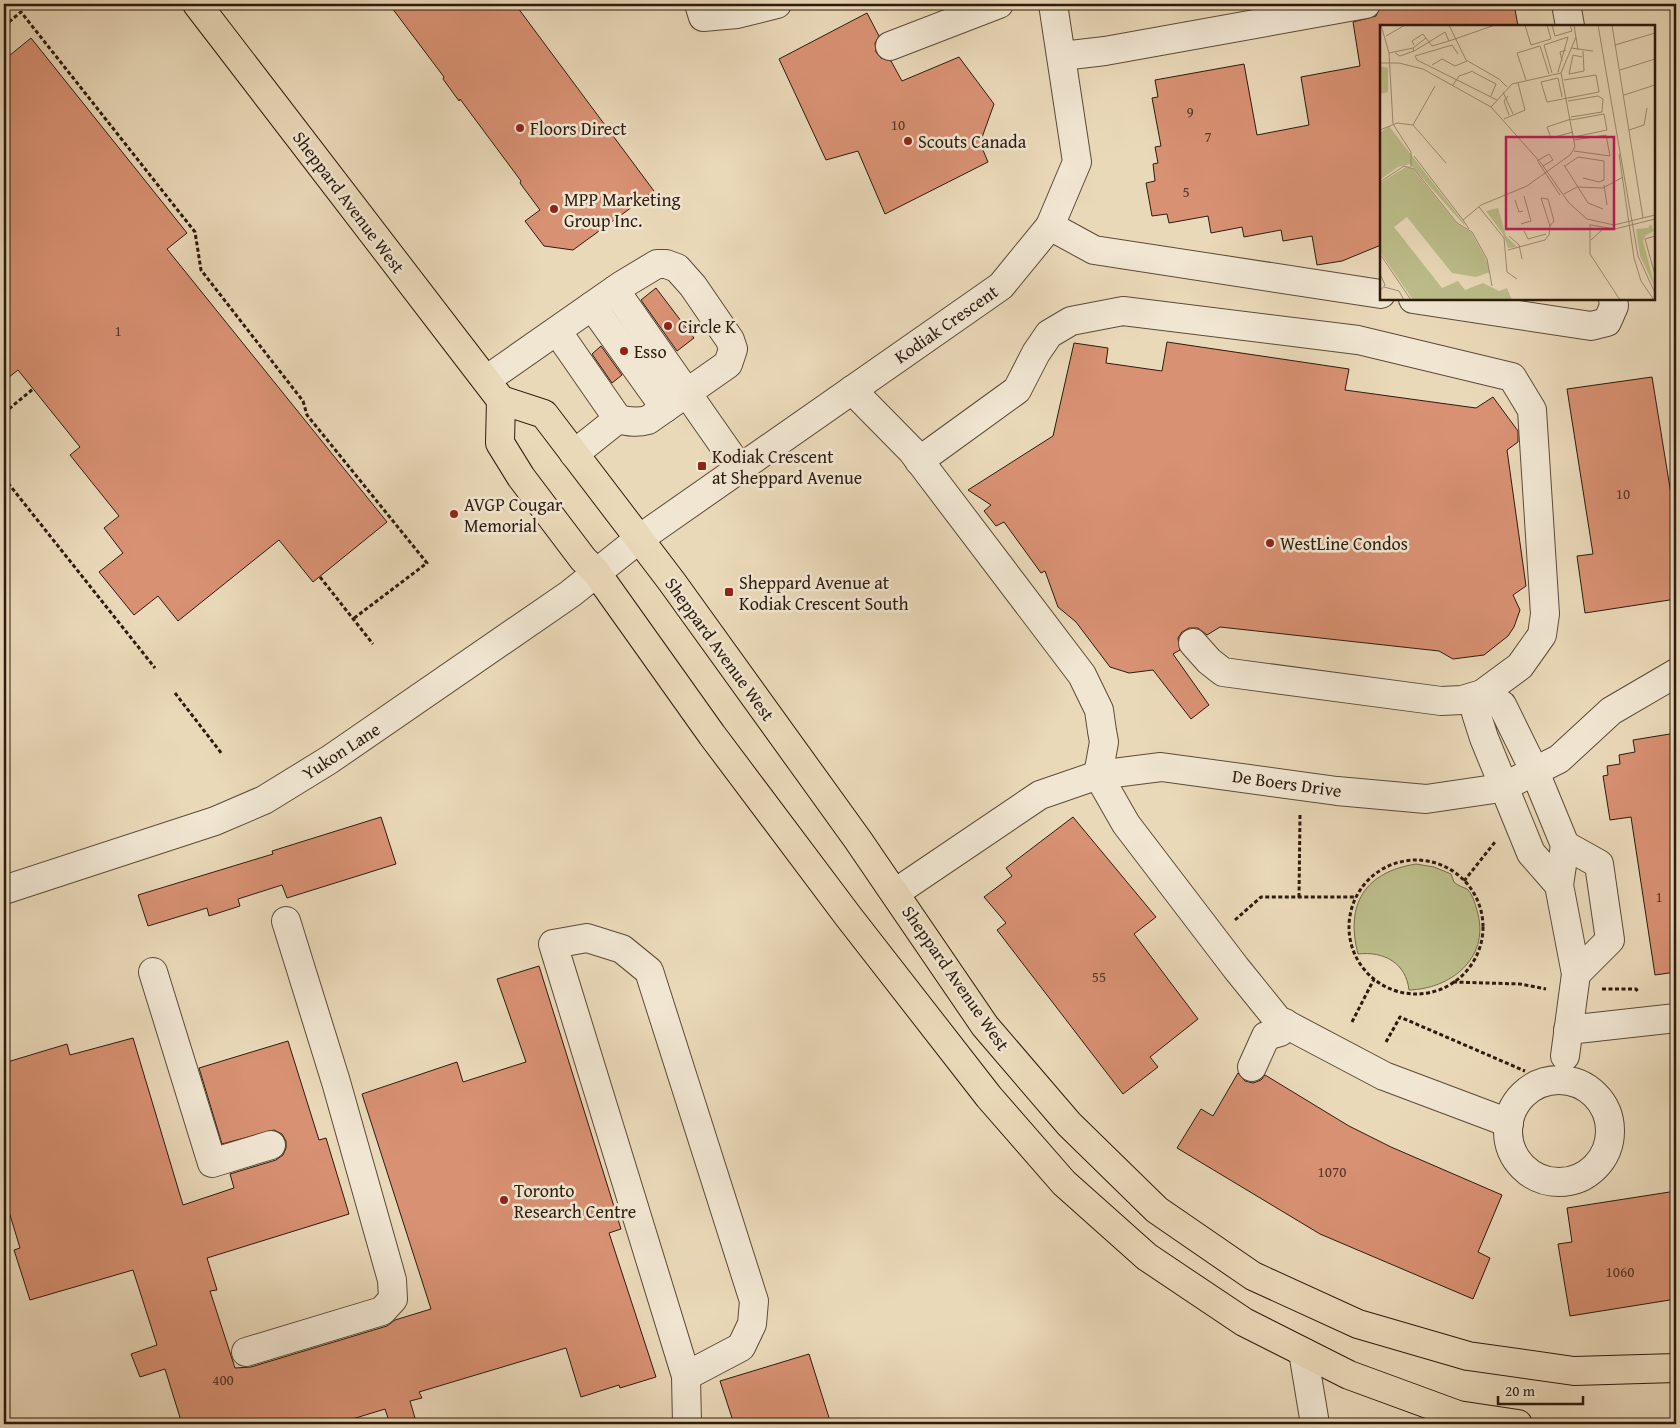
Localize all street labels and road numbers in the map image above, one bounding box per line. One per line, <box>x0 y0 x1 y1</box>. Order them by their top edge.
street label: Sheppard Avenue West <box>286 125 412 279</box>
street label: Kodiak Crescent <box>888 278 1004 370</box>
street label: Sheppard Avenue West <box>659 572 782 727</box>
street label: Yukon Lane <box>297 716 385 786</box>
street label: De Boers Drive <box>1231 762 1343 804</box>
street label: Sheppard Avenue West <box>896 900 1017 1057</box>

